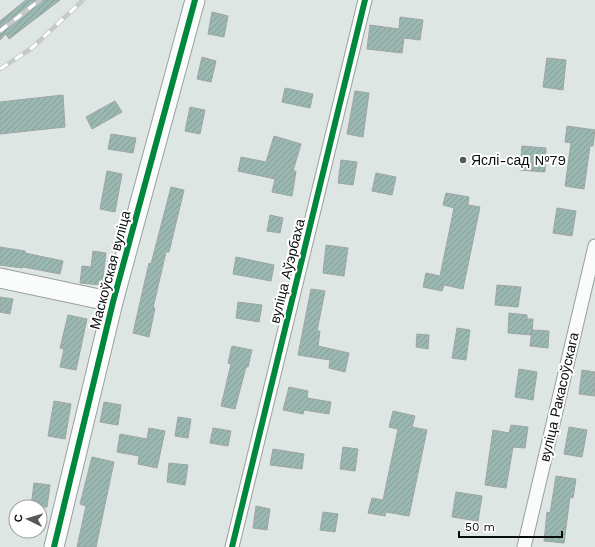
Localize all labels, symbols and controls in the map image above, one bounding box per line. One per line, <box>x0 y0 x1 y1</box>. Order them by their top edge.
place label: Яслі-сад №79 <box>471 152 566 168</box>
marker: Яслі-сад №79 <box>458 155 468 165</box>
street label: Маскоўская вуліца <box>86 209 134 331</box>
street label: вуліца Аўэрбаха <box>266 217 308 325</box>
street label: вуліца Ракасоўскага <box>536 331 582 463</box>
north arrow <box>8 499 48 539</box>
scale bar <box>459 513 562 539</box>
text: С <box>12 514 25 523</box>
text: 50 m <box>465 520 495 534</box>

